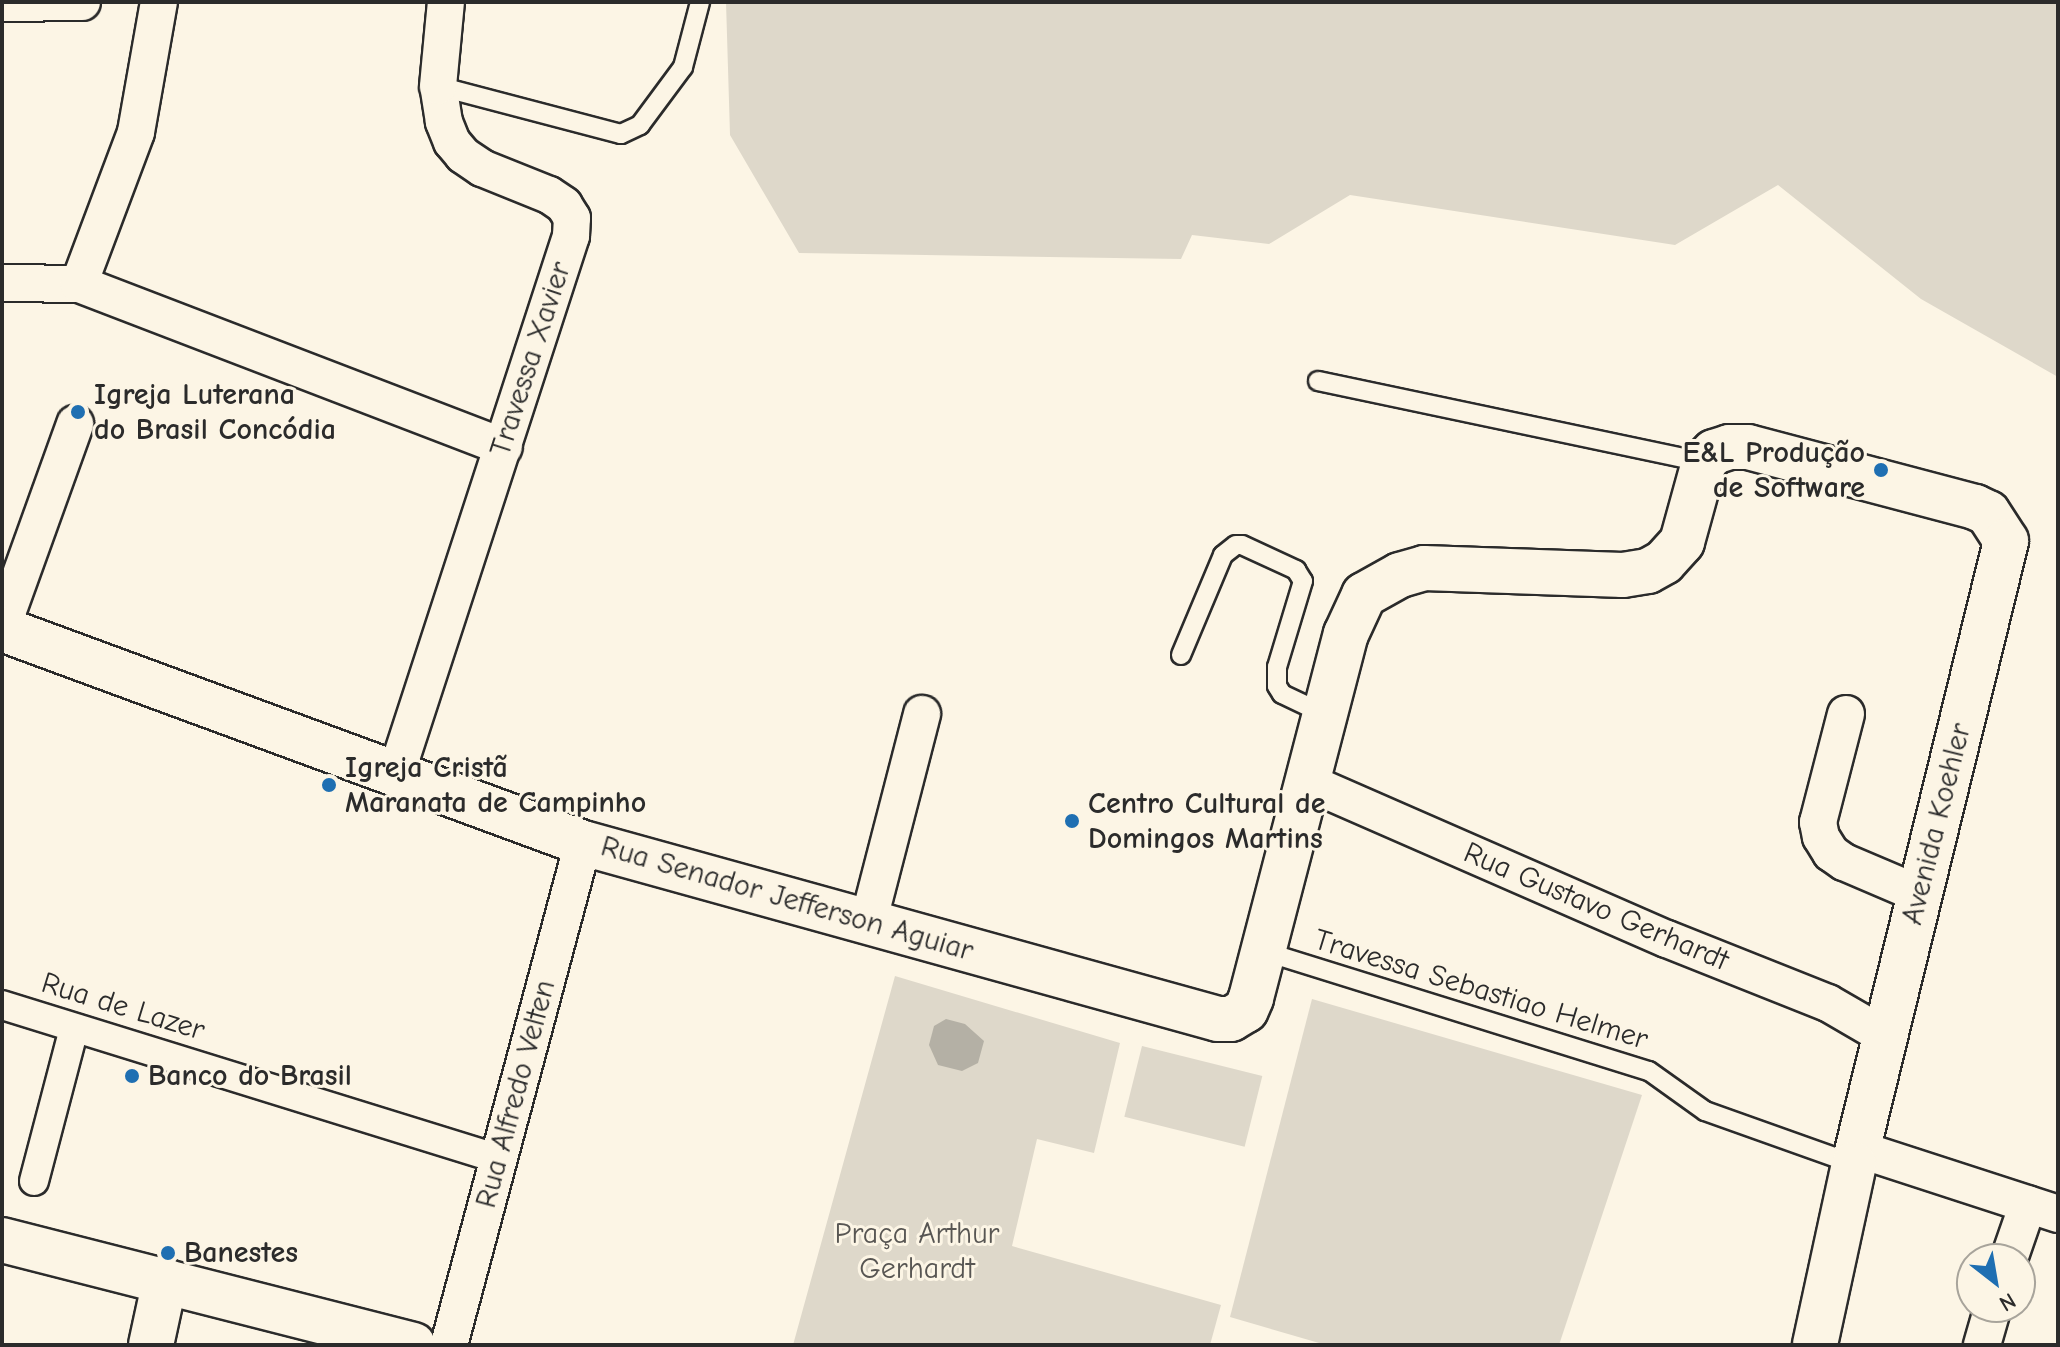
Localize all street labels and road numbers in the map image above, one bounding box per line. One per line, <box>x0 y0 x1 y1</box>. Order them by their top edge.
street label: Travessa Xavier <box>483 257 579 461</box>
street label: Avenida Koehler <box>1895 719 1979 929</box>
street label: Rua Senador Jefferson Aguiar <box>597 829 977 969</box>
street label: Rua Gustavo Gerhardt <box>1458 835 1734 979</box>
street label: Travessa Sebastiao Helmer <box>1310 922 1652 1058</box>
street label: Rua de Lazer <box>37 965 209 1049</box>
street label: Rua Alfredo Velten <box>468 976 564 1212</box>

